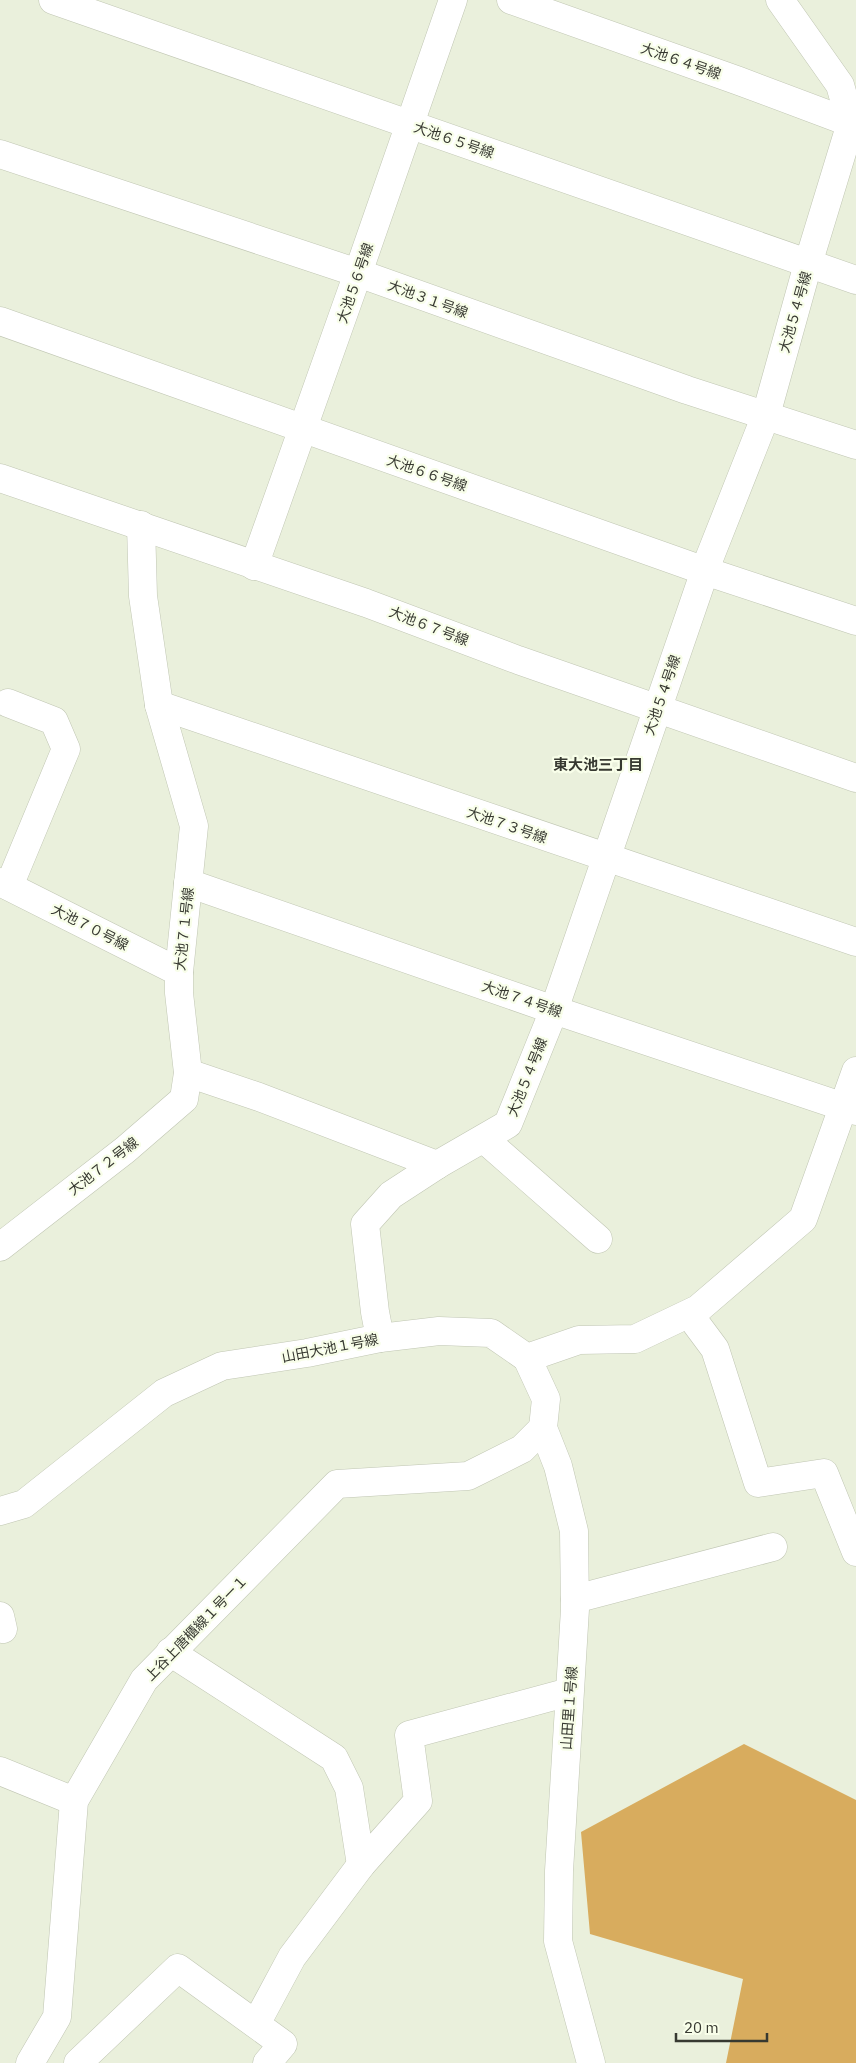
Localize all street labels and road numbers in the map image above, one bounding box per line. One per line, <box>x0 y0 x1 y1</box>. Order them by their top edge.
street label: 大池６４号線 <box>638 39 724 83</box>
street label: 大池６５号線 <box>411 118 497 162</box>
street label: 大池５６号線 <box>333 240 377 326</box>
street label: 大池５４号線 <box>775 269 815 355</box>
street label: 大池３１号線 <box>385 276 471 322</box>
street label: 大池６６号線 <box>384 451 470 495</box>
street label: 大池６７号線 <box>387 603 471 649</box>
street label: 大池５４号線 <box>640 652 684 738</box>
street label: 大池７３号線 <box>464 803 550 847</box>
street label: 大池７１号線 <box>171 886 197 972</box>
street label: 大池７０号線 <box>48 900 132 954</box>
street label: 大池７４号線 <box>479 977 565 1021</box>
street label: 大池５４号線 <box>503 1035 551 1119</box>
street label: 大池７２号線 <box>64 1133 142 1199</box>
street label: 山田大池１号線 <box>280 1330 380 1366</box>
street label: 上谷上唐櫃線１号ー１ <box>141 1571 251 1685</box>
street label: 山田里１号線 <box>557 1665 581 1751</box>

